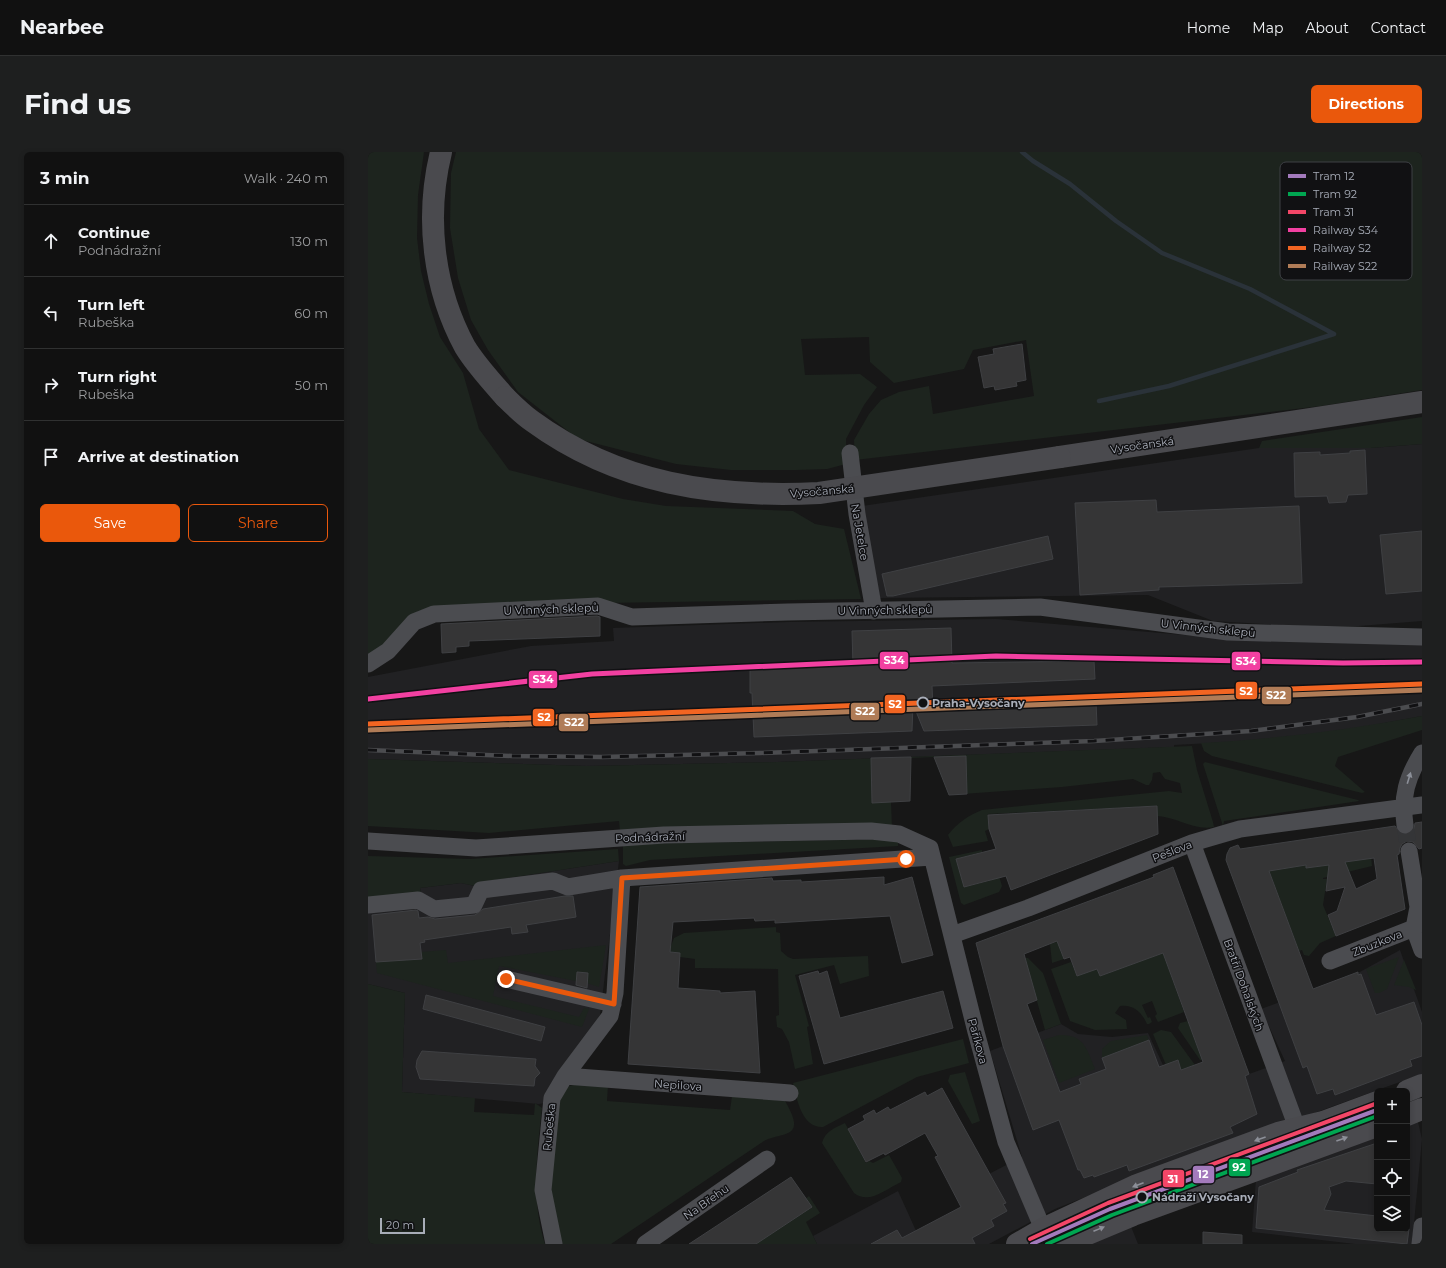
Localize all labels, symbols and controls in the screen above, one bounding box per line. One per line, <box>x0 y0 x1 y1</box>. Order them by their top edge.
text: Nearbee <box>20 16 104 39</box>
text: Home <box>1187 19 1230 37</box>
text: Map <box>1252 19 1283 37</box>
text: About <box>1305 19 1349 37</box>
text: Contact <box>1371 19 1426 37</box>
button: Directions <box>1311 85 1422 123</box>
text: Find us <box>24 87 131 121</box>
legend <box>1280 162 1412 280</box>
text: 3 min <box>40 168 90 188</box>
text: Tram 12 <box>1313 169 1354 183</box>
text: Walk · 240 m <box>244 170 328 186</box>
text: Tram 92 <box>1313 187 1357 201</box>
text: Tram 31 <box>1313 205 1354 219</box>
text: Continue <box>78 223 150 242</box>
text: Railway S34 <box>1313 223 1379 237</box>
icon: ahead <box>40 230 62 252</box>
text: 130 m <box>290 233 328 249</box>
text: Railway S2 <box>1313 241 1371 255</box>
text: Podnádražní <box>78 242 161 258</box>
text: Railway S22 <box>1313 259 1377 273</box>
text: Turn left <box>78 295 145 314</box>
icon: left <box>40 302 62 324</box>
text: 60 m <box>294 305 328 321</box>
text: Rubeška <box>78 314 134 330</box>
text: Turn right <box>78 367 157 386</box>
icon: right <box>40 374 62 396</box>
text: 50 m <box>295 377 328 393</box>
text: Rubeška <box>78 386 134 402</box>
street label: Vysočanská <box>1109 434 1175 456</box>
icon: arrive <box>40 446 62 468</box>
text: Arrive at destination <box>78 447 239 466</box>
street label: Vysočanská <box>789 481 855 501</box>
street label: Na Jetelce <box>848 503 872 562</box>
button: Save <box>40 504 180 542</box>
button: Share <box>188 504 328 542</box>
street label: U Vinných sklepů <box>503 600 599 618</box>
street label: U Vinných sklepů <box>837 602 933 618</box>
street label: U Vinných sklepů <box>1160 616 1256 640</box>
line badge: S34 <box>879 651 909 670</box>
line badge: S34 <box>1231 651 1261 671</box>
text: S34 <box>883 653 905 667</box>
text: S34 <box>1235 654 1257 668</box>
line badge: S34 <box>528 670 558 689</box>
text: S34 <box>532 672 554 686</box>
line badge: S2 <box>1235 681 1258 700</box>
text: S2 <box>1239 684 1253 698</box>
line badge: S22 <box>1261 686 1292 705</box>
text: S22 <box>1266 688 1287 702</box>
line badge: S2 <box>884 694 906 714</box>
marker: Praha-Vysočany <box>916 696 930 710</box>
place label: Praha-Vysočany <box>932 696 1025 710</box>
text: S2 <box>888 697 902 711</box>
line badge: S22 <box>850 702 880 721</box>
text: S22 <box>855 704 876 718</box>
line badge: S2 <box>532 708 555 727</box>
text: S2 <box>537 710 551 724</box>
line badge: S22 <box>558 713 589 732</box>
text: S22 <box>564 715 585 729</box>
one-way arrow <box>1406 772 1412 784</box>
street label: Podnádražní <box>615 829 686 845</box>
street label: Pešlova <box>1150 837 1194 865</box>
route start <box>897 850 915 868</box>
street label: Zbuzkova <box>1350 927 1404 959</box>
street label: Bratří Dohalských <box>1221 937 1267 1033</box>
route end <box>497 970 515 988</box>
street label: Paříkova <box>965 1017 991 1065</box>
street label: Nepilova <box>654 1076 702 1094</box>
map controls <box>1374 1088 1410 1232</box>
button: + <box>1374 1088 1410 1124</box>
street label: Rubeška <box>540 1103 558 1151</box>
button: − <box>1374 1124 1410 1160</box>
one-way arrow <box>1336 1135 1348 1141</box>
one-way arrow <box>1254 1137 1266 1143</box>
line badge: 92 <box>1228 1158 1251 1177</box>
text: 92 <box>1232 1160 1246 1174</box>
button: locate <box>1374 1160 1410 1196</box>
line badge: 12 <box>1192 1165 1215 1184</box>
text: 12 <box>1198 1167 1209 1181</box>
line badge: 31 <box>1162 1169 1185 1188</box>
text: 31 <box>1167 1172 1178 1186</box>
street label: Na Břehu <box>681 1181 731 1223</box>
one-way arrow <box>1132 1182 1144 1188</box>
marker: Nádraží Vysočany <box>1135 1190 1149 1204</box>
place label: Nádraží Vysočany <box>1152 1190 1254 1204</box>
button: layers <box>1374 1196 1410 1232</box>
scale bar <box>380 1216 425 1235</box>
text: 20 m <box>386 1218 414 1232</box>
one-way arrow <box>1093 1226 1104 1232</box>

